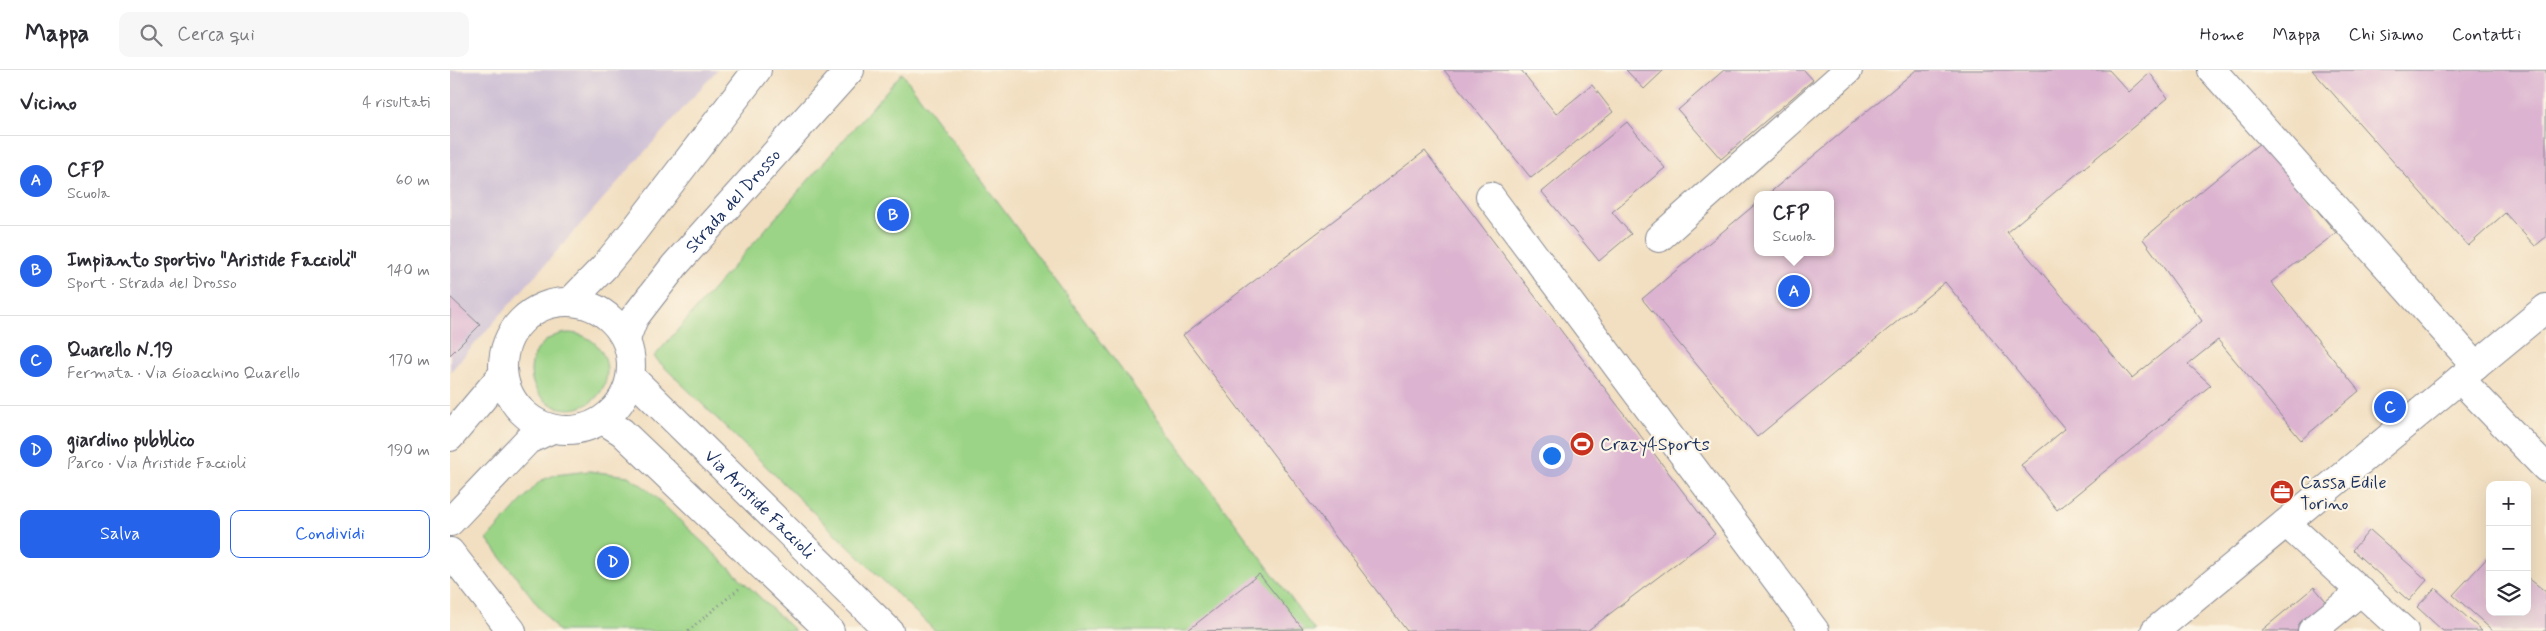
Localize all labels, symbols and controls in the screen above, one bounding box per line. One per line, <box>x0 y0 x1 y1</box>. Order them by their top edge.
search box <box>119 12 469 57</box>
text: Mappa <box>25 19 89 50</box>
icon: search <box>137 21 165 49</box>
text: Cerca qui <box>177 22 255 47</box>
text: Home <box>2200 23 2244 47</box>
text: Mappa <box>2272 23 2321 47</box>
text: Chi siamo <box>2349 23 2424 47</box>
text: Contatti <box>2452 23 2521 47</box>
text: Vicino <box>20 89 77 117</box>
text: 4 risultati <box>362 92 430 113</box>
street label: Strada del Drosso <box>680 144 787 259</box>
text: CFP <box>67 158 104 183</box>
text: A <box>31 170 41 191</box>
text: 60 m <box>396 170 430 191</box>
text: Scuola <box>67 183 110 204</box>
popup <box>1754 191 1834 256</box>
pin: B <box>877 196 909 234</box>
text: CFP <box>1773 201 1809 226</box>
text: Scuola <box>1773 226 1815 247</box>
text: Impianto sportivo "Aristide Faccioli" <box>67 248 357 273</box>
text: B <box>31 260 41 281</box>
text: 140 m <box>386 260 430 281</box>
pin: A <box>1778 272 1810 310</box>
text: Sport · Strada del Drosso <box>67 273 237 294</box>
text: Quarello N.19 <box>67 338 173 363</box>
text: C <box>30 350 42 371</box>
text: 170 m <box>388 350 430 371</box>
text: Fermata · Via Gioacchino Quarello <box>67 363 300 384</box>
pin: C <box>2374 388 2406 426</box>
text: giardino pubblico <box>67 428 195 453</box>
sports icon: Crazy4Sports <box>1569 431 1595 457</box>
place label: Crazy4Sports <box>1600 433 1710 457</box>
text: D <box>30 440 42 461</box>
text: 190 m <box>387 440 430 461</box>
your location <box>1539 443 1565 469</box>
street label: Via Aristide Faccioli <box>699 445 820 565</box>
text: Parco · Via Aristide Faccioli <box>67 453 246 474</box>
place label: Cassa Edile Torino <box>2300 471 2387 516</box>
office icon: Cassa Edile Torino <box>2269 479 2295 505</box>
map controls <box>2486 481 2531 616</box>
button: + <box>2486 481 2531 526</box>
button: Salva <box>20 510 220 558</box>
button: Condividi <box>230 510 430 558</box>
button: − <box>2486 526 2531 571</box>
pin: D <box>597 543 629 581</box>
button: layers <box>2486 571 2531 616</box>

